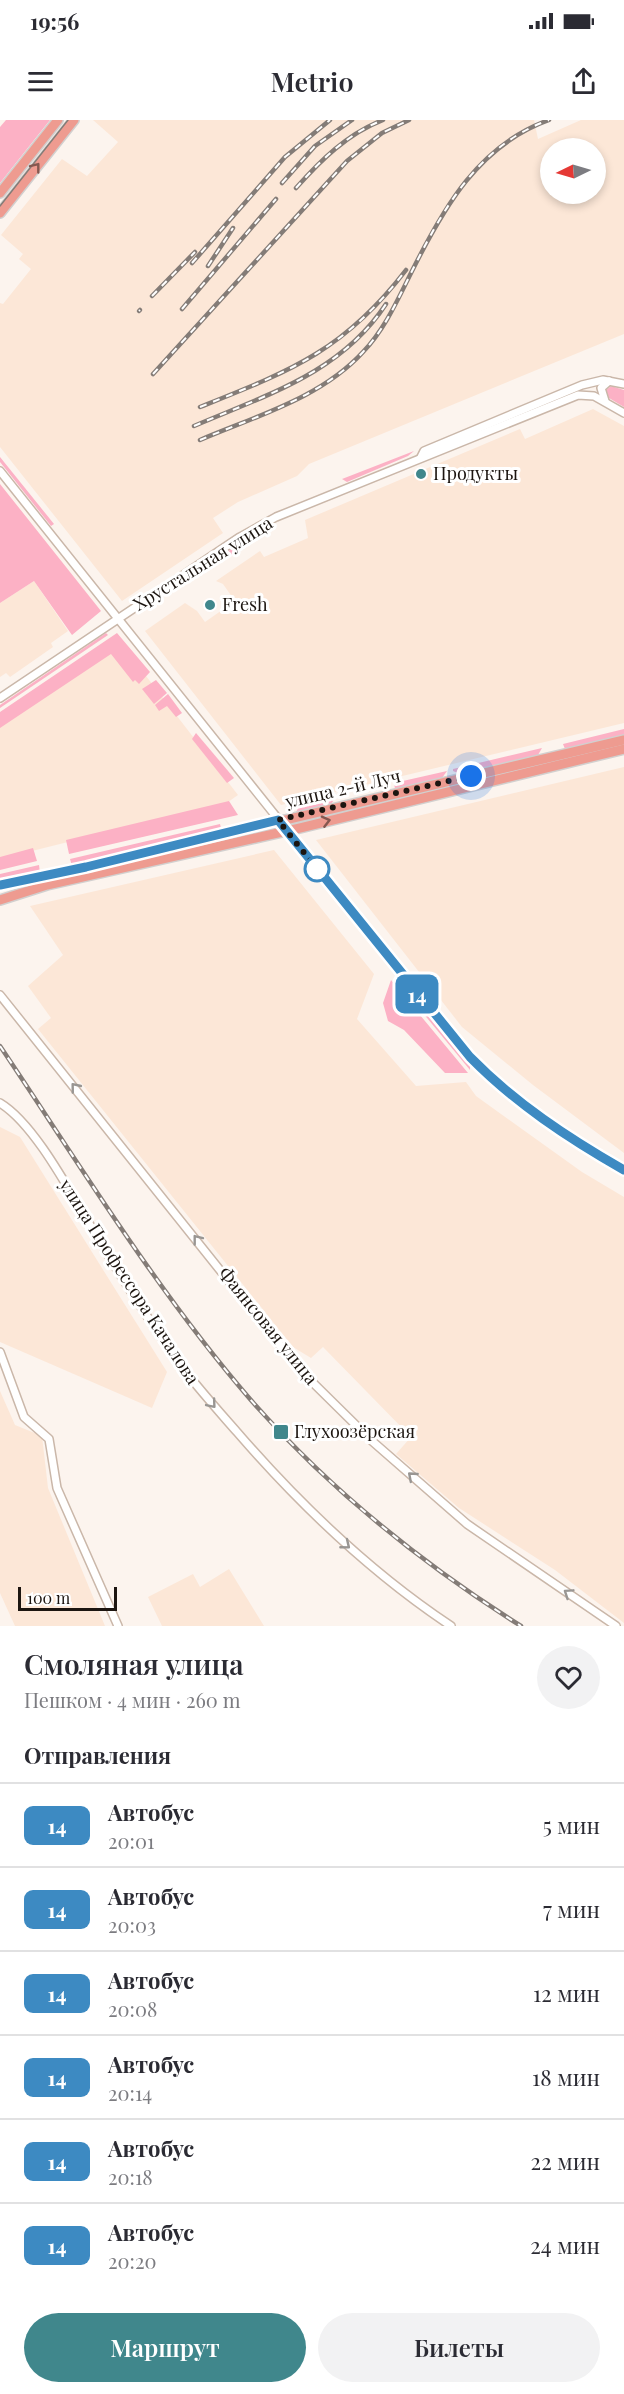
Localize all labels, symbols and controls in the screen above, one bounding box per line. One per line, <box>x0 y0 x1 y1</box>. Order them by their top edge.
text: 19:56 <box>30 6 79 36</box>
text: Metrio <box>271 63 353 99</box>
icon: menu <box>24 65 57 98</box>
icon: share <box>567 65 600 98</box>
north arrow <box>540 138 606 204</box>
map controls <box>540 138 606 204</box>
one-way arrow <box>29 163 40 174</box>
place label: Продукты <box>433 461 518 485</box>
marker: Продукты <box>414 467 428 481</box>
street label: Хрустальная улица <box>128 510 277 616</box>
place label: Fresh <box>222 592 268 616</box>
marker: Fresh <box>203 598 217 612</box>
your location <box>456 761 486 791</box>
street label: улица 2-й Луч <box>282 763 403 813</box>
one-way arrow <box>321 816 331 829</box>
unlabelled marker <box>304 856 330 882</box>
line badge: 14 <box>390 974 444 1014</box>
text: 14 <box>407 980 427 1008</box>
one-way arrow <box>71 1083 82 1094</box>
street label: улица Профессора Качалова <box>54 1173 205 1389</box>
one-way arrow <box>194 1234 205 1245</box>
street label: Фаянсовая улица <box>214 1261 324 1389</box>
one-way arrow <box>205 1397 216 1408</box>
place label: Глухоозёрская <box>294 1419 416 1443</box>
marker: Глухоозёрская <box>272 1423 290 1441</box>
one-way arrow <box>408 1472 419 1483</box>
one-way arrow <box>339 1538 350 1549</box>
scale bar <box>18 1584 117 1612</box>
text: 100 m <box>27 1587 70 1608</box>
one-way arrow <box>563 1589 574 1600</box>
text: Смоляная улица <box>24 1645 244 1682</box>
button: heart <box>537 1646 600 1709</box>
text: Пешком · 4 мин · 260 m <box>24 1686 241 1713</box>
text: Отправления <box>24 1740 171 1770</box>
text: Автобус <box>108 1797 194 1827</box>
text: 5 мин <box>543 1810 600 1840</box>
text: 14 <box>47 1811 67 1839</box>
text: 20:01 <box>108 1827 154 1854</box>
text: Автобус <box>108 1881 194 1911</box>
text: 7 мин <box>543 1894 600 1924</box>
text: 14 <box>47 1895 67 1923</box>
text: 20:03 <box>108 1911 156 1938</box>
text: Автобус <box>108 1965 194 1995</box>
text: 12 мин <box>533 1978 600 2008</box>
text: 14 <box>47 1979 67 2007</box>
text: 20:08 <box>108 1995 157 2022</box>
text: Автобус <box>108 2049 194 2079</box>
text: 18 мин <box>532 2062 600 2092</box>
text: 14 <box>47 2063 67 2091</box>
text: 20:14 <box>108 2079 152 2106</box>
text: Автобус <box>108 2133 194 2163</box>
text: 22 мин <box>531 2146 600 2176</box>
text: 14 <box>47 2147 67 2175</box>
text: 20:18 <box>108 2163 153 2190</box>
text: Автобус <box>108 2217 194 2247</box>
text: 24 мин <box>530 2230 600 2260</box>
text: 14 <box>47 2231 67 2259</box>
text: 20:20 <box>108 2247 156 2274</box>
button: Маршрут <box>24 2313 306 2382</box>
button: Билеты <box>318 2313 600 2382</box>

